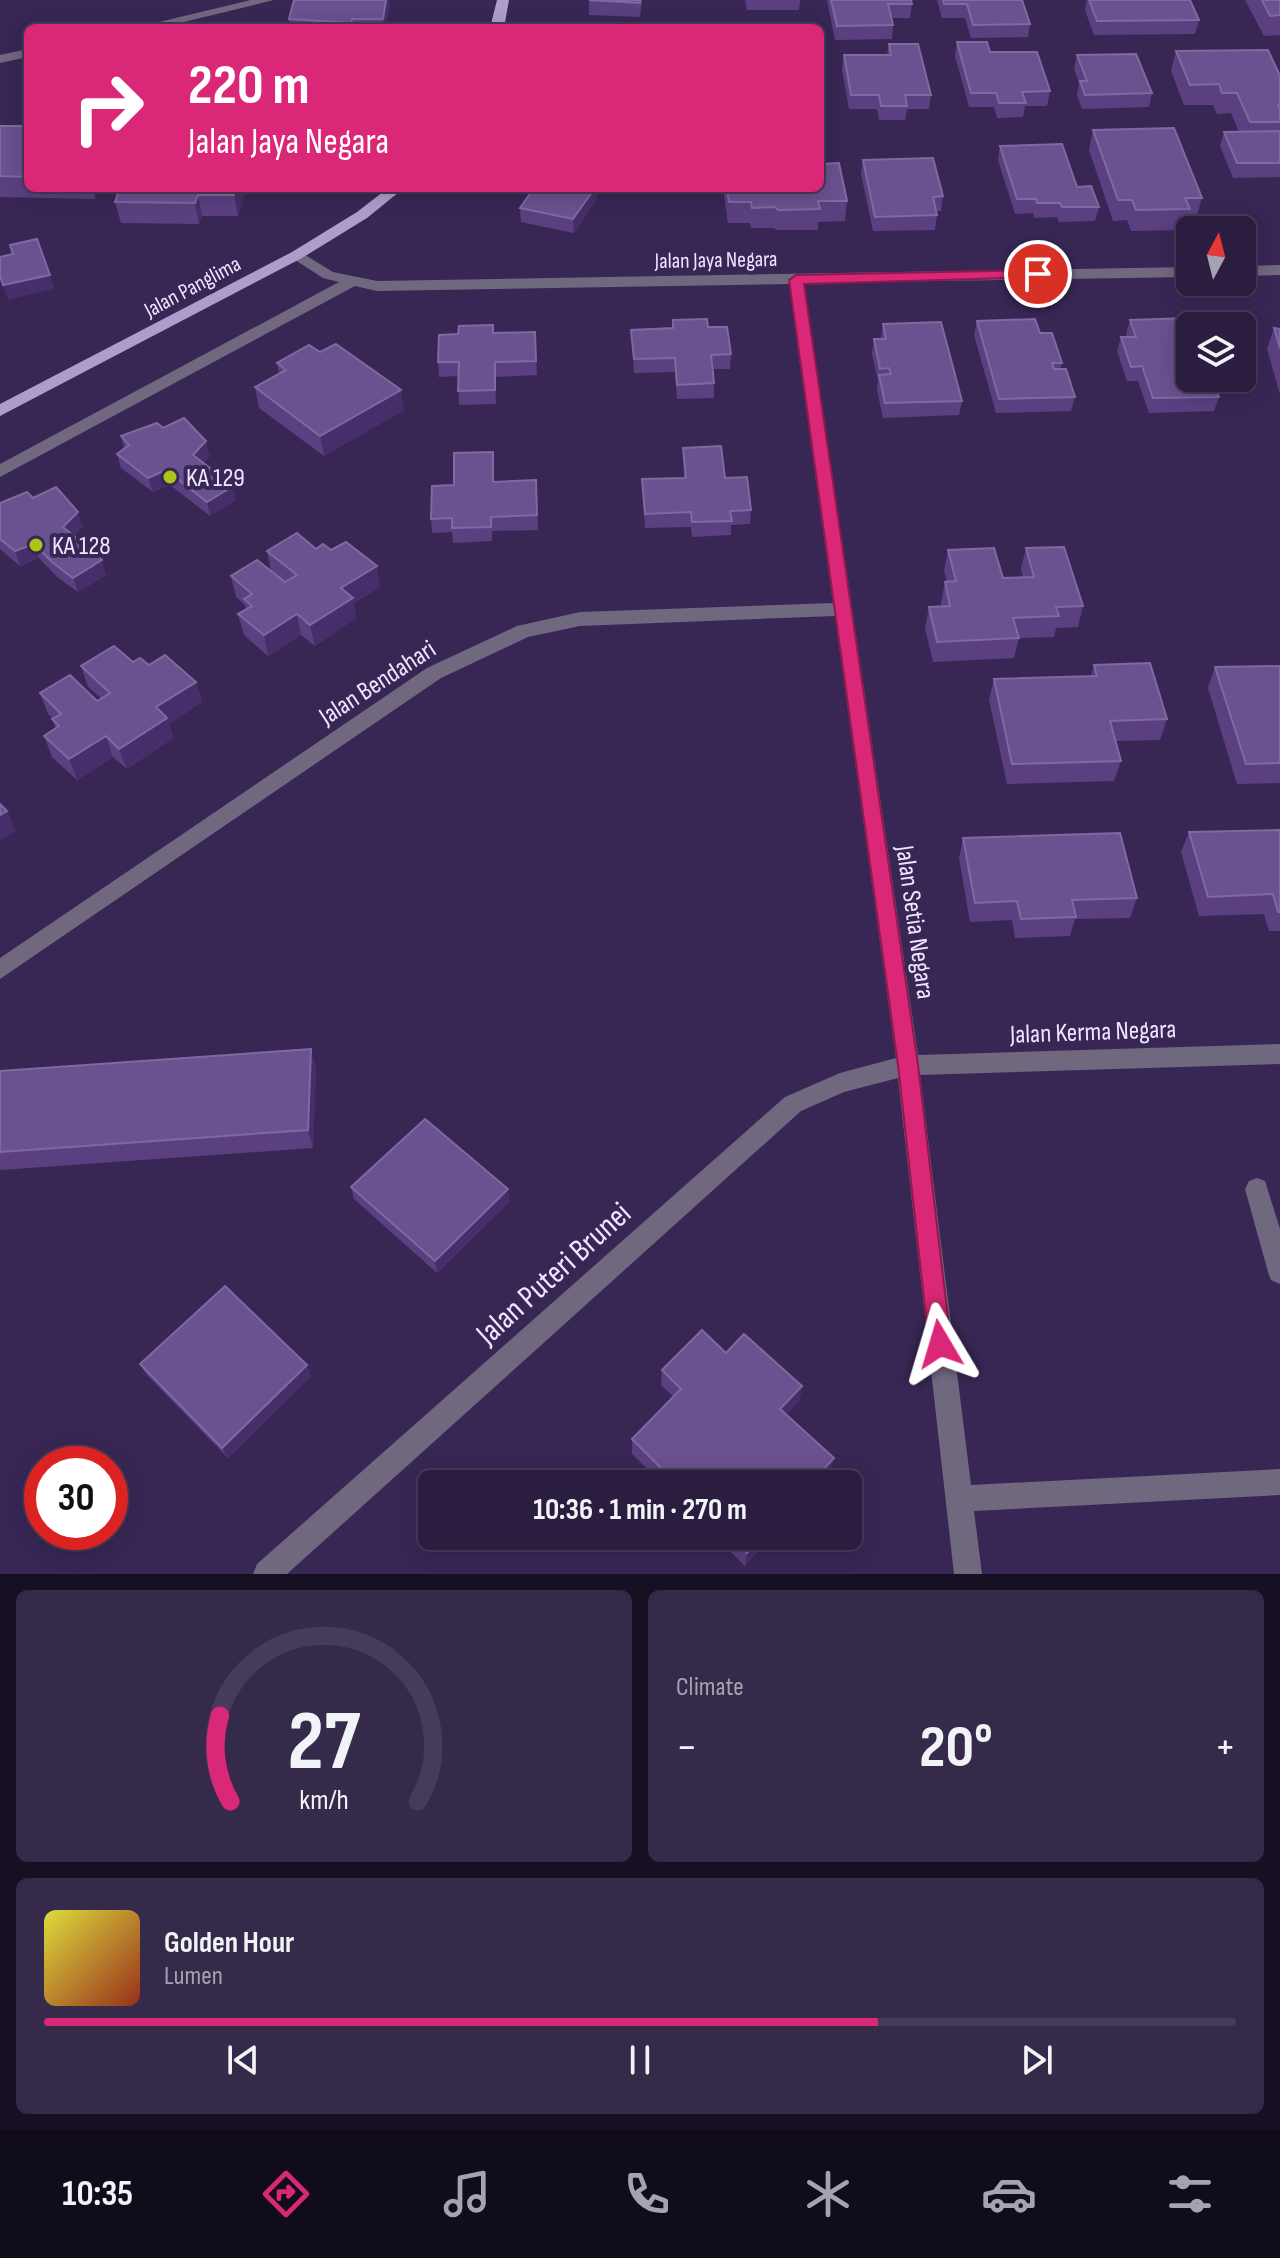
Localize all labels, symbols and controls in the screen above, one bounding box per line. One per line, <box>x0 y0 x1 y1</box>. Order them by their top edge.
text: 220 m <box>188 53 310 120</box>
icon: right <box>56 56 160 160</box>
text: Jalan Jaya Negara <box>188 121 389 164</box>
north arrow <box>1176 216 1256 296</box>
map controls <box>1176 216 1256 392</box>
pin <box>1004 240 1072 308</box>
street label: Jalan Jaya Negara <box>653 246 778 275</box>
street label: Jalan Panglima <box>139 251 246 324</box>
icon: arrive <box>1016 252 1060 296</box>
button: layers <box>1176 312 1256 392</box>
place label: KA 129 <box>186 463 245 494</box>
marker: KA 129 <box>161 468 179 486</box>
place label: KA 128 <box>52 531 111 562</box>
marker: KA 128 <box>27 536 45 554</box>
street label: Jalan Bendahari <box>313 634 442 733</box>
street label: Jalan Setia Negara <box>888 842 941 1001</box>
street label: Jalan Kerma Negara <box>1008 1014 1177 1051</box>
street label: Jalan Puteri Brunei <box>468 1194 639 1354</box>
position arrow <box>898 1302 982 1386</box>
speed limit sign: 30 <box>24 1446 128 1550</box>
text: 10:36 · 1 min · 270 m <box>533 1492 747 1528</box>
text: Climate <box>676 1672 744 1703</box>
text: 27 <box>288 1693 361 1793</box>
text: 20° <box>919 1712 993 1784</box>
text: − <box>676 1721 698 1774</box>
text: + <box>1214 1721 1236 1774</box>
text: km/h <box>299 1783 349 1818</box>
text: Golden Hour <box>164 1925 294 1961</box>
text: Lumen <box>164 1961 223 1992</box>
icon: previous <box>221 2038 265 2082</box>
icon: pause <box>618 2038 662 2082</box>
icon: next <box>1015 2038 1059 2082</box>
icon: directions <box>258 2166 314 2222</box>
icon: music <box>439 2166 495 2222</box>
icon: phone <box>619 2166 675 2222</box>
icon: climate <box>800 2166 856 2222</box>
icon: car <box>981 2166 1037 2222</box>
icon: filters <box>1162 2166 1218 2222</box>
text: 10:35 <box>62 2173 133 2216</box>

